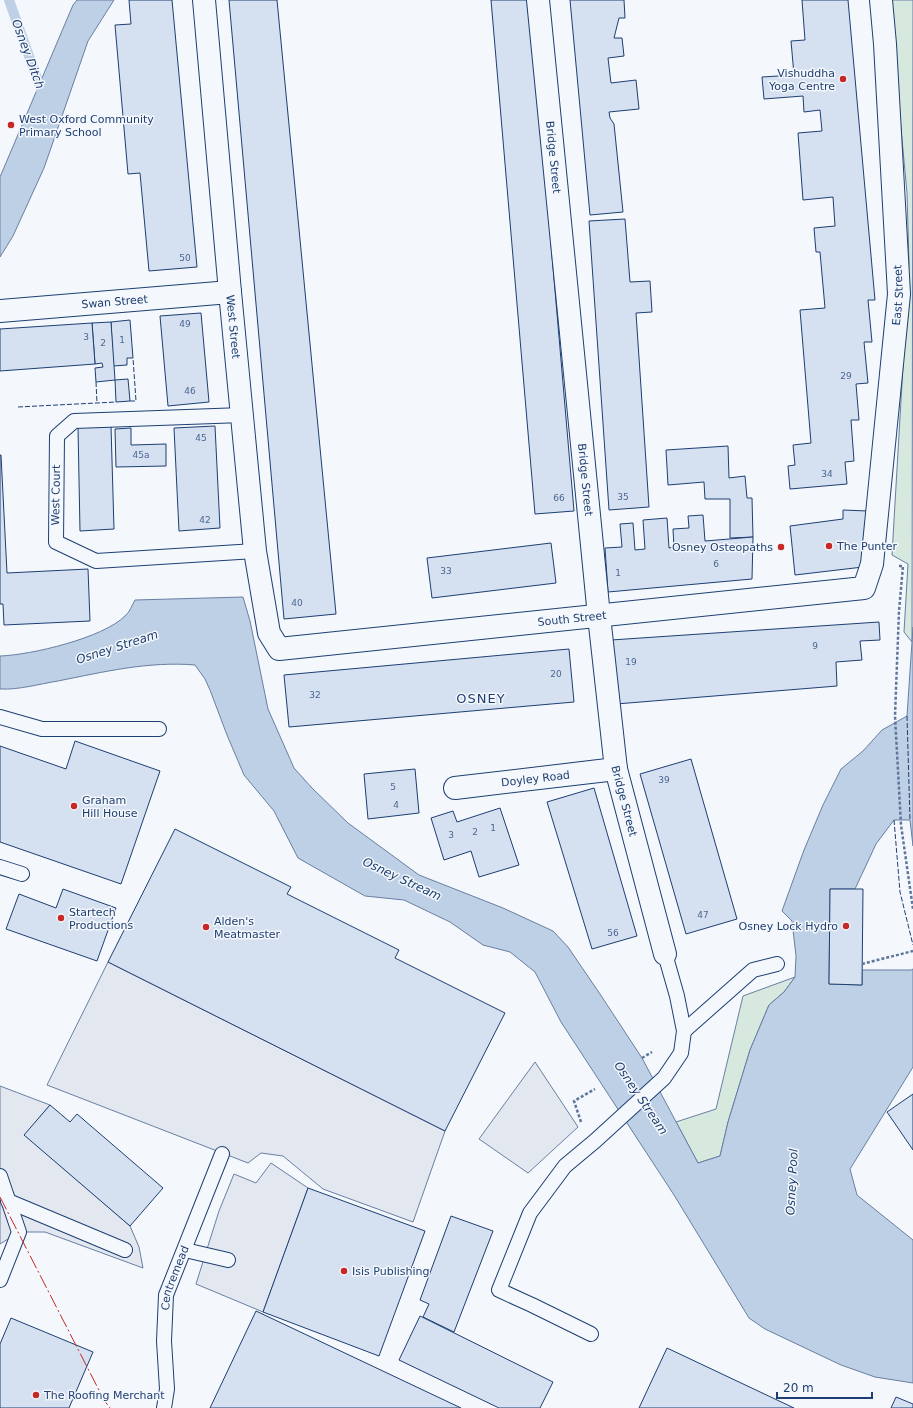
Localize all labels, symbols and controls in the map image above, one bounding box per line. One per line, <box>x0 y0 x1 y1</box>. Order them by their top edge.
water label: Osney Ditch <box>9 17 47 91</box>
place label: Vishuddha Yoga Centre <box>768 67 835 93</box>
marker: Vishuddha Yoga Centre <box>838 74 848 84</box>
place label: West Oxford Community Primary School <box>19 113 154 139</box>
marker: West Oxford Community Primary School <box>6 120 16 130</box>
street label: Bridge Street <box>544 120 564 195</box>
house number: 50 <box>179 253 191 263</box>
street label: East Street <box>889 264 906 326</box>
street label: Swan Street <box>81 292 149 311</box>
street label: West Street <box>224 294 243 360</box>
house number: 49 <box>179 319 191 329</box>
house number: 3 <box>83 332 89 342</box>
house number: 1 <box>119 335 125 345</box>
house number: 2 <box>100 338 106 348</box>
house number: 29 <box>840 371 852 381</box>
house number: 46 <box>184 386 196 396</box>
house number: 45 <box>195 433 207 443</box>
street label: Bridge Street <box>575 443 596 517</box>
house number: 45a <box>133 450 149 460</box>
street label: West Court <box>49 464 63 525</box>
house number: 34 <box>821 469 833 479</box>
house number: 35 <box>617 492 629 502</box>
house number: 66 <box>553 493 565 503</box>
house number: 42 <box>199 515 211 525</box>
place label: The Punter <box>836 540 897 553</box>
place label: Osney Osteopaths <box>672 541 773 554</box>
marker: The Punter <box>824 541 834 551</box>
marker: Osney Osteopaths <box>776 542 786 552</box>
house number: 6 <box>713 559 719 569</box>
house number: 33 <box>440 566 452 576</box>
house number: 1 <box>615 568 621 578</box>
house number: 40 <box>291 598 303 608</box>
street label: South Street <box>537 608 608 628</box>
water label: Osney Stream <box>74 627 160 667</box>
house number: 9 <box>812 641 818 651</box>
house number: 19 <box>625 657 637 667</box>
house number: 20 <box>550 669 562 679</box>
house number: 32 <box>309 690 321 700</box>
district label: OSNEY <box>456 691 506 706</box>
street label: Bridge Street <box>609 764 640 838</box>
street label: Doyley Road <box>500 768 571 789</box>
house number: 39 <box>658 775 670 785</box>
house number: 5 <box>390 782 396 792</box>
place label: Graham Hill House <box>82 794 138 820</box>
house number: 4 <box>393 800 399 810</box>
marker: Graham Hill House <box>69 801 79 811</box>
house number: 1 <box>490 823 496 833</box>
house number: 2 <box>472 827 478 837</box>
house number: 3 <box>448 830 454 840</box>
water label: Osney Stream <box>360 855 444 903</box>
place label: Startech Productions <box>69 906 134 932</box>
house number: 47 <box>697 910 709 920</box>
marker: Startech Productions <box>56 913 66 923</box>
place label: Alden's Meatmaster <box>214 915 281 941</box>
place label: Osney Lock Hydro <box>739 920 838 933</box>
marker: Osney Lock Hydro <box>841 921 851 931</box>
marker: Alden's Meatmaster <box>201 922 211 932</box>
house number: 56 <box>607 928 619 938</box>
water label: Osney Stream <box>611 1059 671 1137</box>
water label: Osney Pool <box>783 1148 801 1216</box>
street label: Centremead <box>159 1244 191 1311</box>
place label: Isis Publishing <box>352 1265 429 1278</box>
marker: Isis Publishing <box>339 1266 349 1276</box>
scale bar <box>777 1374 872 1400</box>
text: 20 m <box>783 1381 814 1395</box>
place label: The Roofing Merchant <box>43 1389 165 1402</box>
marker: The Roofing Merchant <box>31 1390 41 1400</box>

